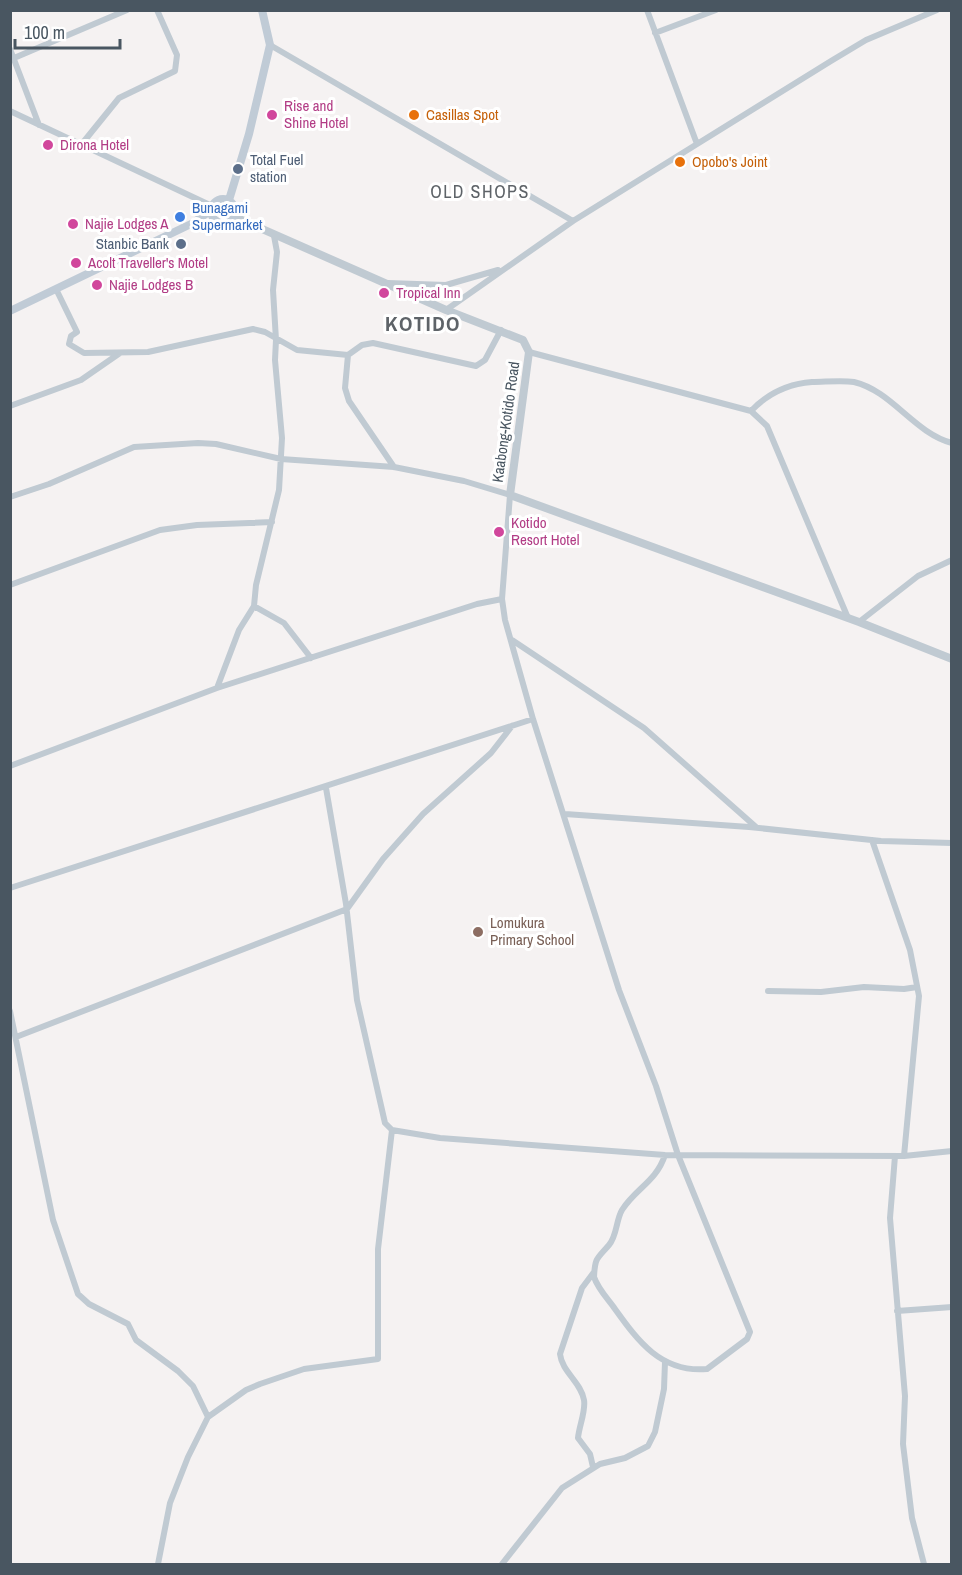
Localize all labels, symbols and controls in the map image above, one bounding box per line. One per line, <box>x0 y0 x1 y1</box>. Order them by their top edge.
scale bar <box>15 12 120 50</box>
text: 100 m <box>24 20 65 45</box>
place label: Rise and Shine Hotel <box>284 95 348 133</box>
place label: Casillas Spot <box>426 104 499 125</box>
marker: Rise and Shine Hotel <box>265 108 279 122</box>
marker: Casillas Spot <box>407 108 421 122</box>
place label: Dirona Hotel <box>60 134 129 155</box>
marker: Dirona Hotel <box>41 138 55 152</box>
place label: Total Fuel station <box>250 149 303 187</box>
place label: Opobo's Joint <box>692 151 768 172</box>
marker: Opobo's Joint <box>673 155 687 169</box>
marker: Total Fuel station <box>231 162 245 176</box>
district label: OLD SHOPS <box>430 179 530 204</box>
place label: Bunagami Supermarket <box>192 197 263 235</box>
marker: Bunagami Supermarket <box>173 210 187 224</box>
place label: Najie Lodges A <box>85 213 169 234</box>
marker: Najie Lodges A <box>66 217 80 231</box>
place label: Stanbic Bank <box>96 233 170 254</box>
marker: Stanbic Bank <box>174 237 188 251</box>
place label: Acolt Traveller's Motel <box>87 252 208 273</box>
marker: Acolt Traveller's Motel <box>69 256 83 270</box>
place label: Najie Lodges B <box>109 274 193 295</box>
marker: Najie Lodges B <box>90 278 104 292</box>
place label: Tropical Inn <box>396 282 461 303</box>
marker: Tropical Inn <box>377 286 391 300</box>
district label: KOTIDO <box>385 309 461 338</box>
street label: Kaabong-Kotido Road <box>487 360 524 484</box>
place label: Kotido Resort Hotel <box>511 512 579 550</box>
marker: Kotido Resort Hotel <box>492 525 506 539</box>
place label: Lomukura Primary School <box>490 912 574 950</box>
marker: Lomukura Primary School <box>471 925 485 939</box>

